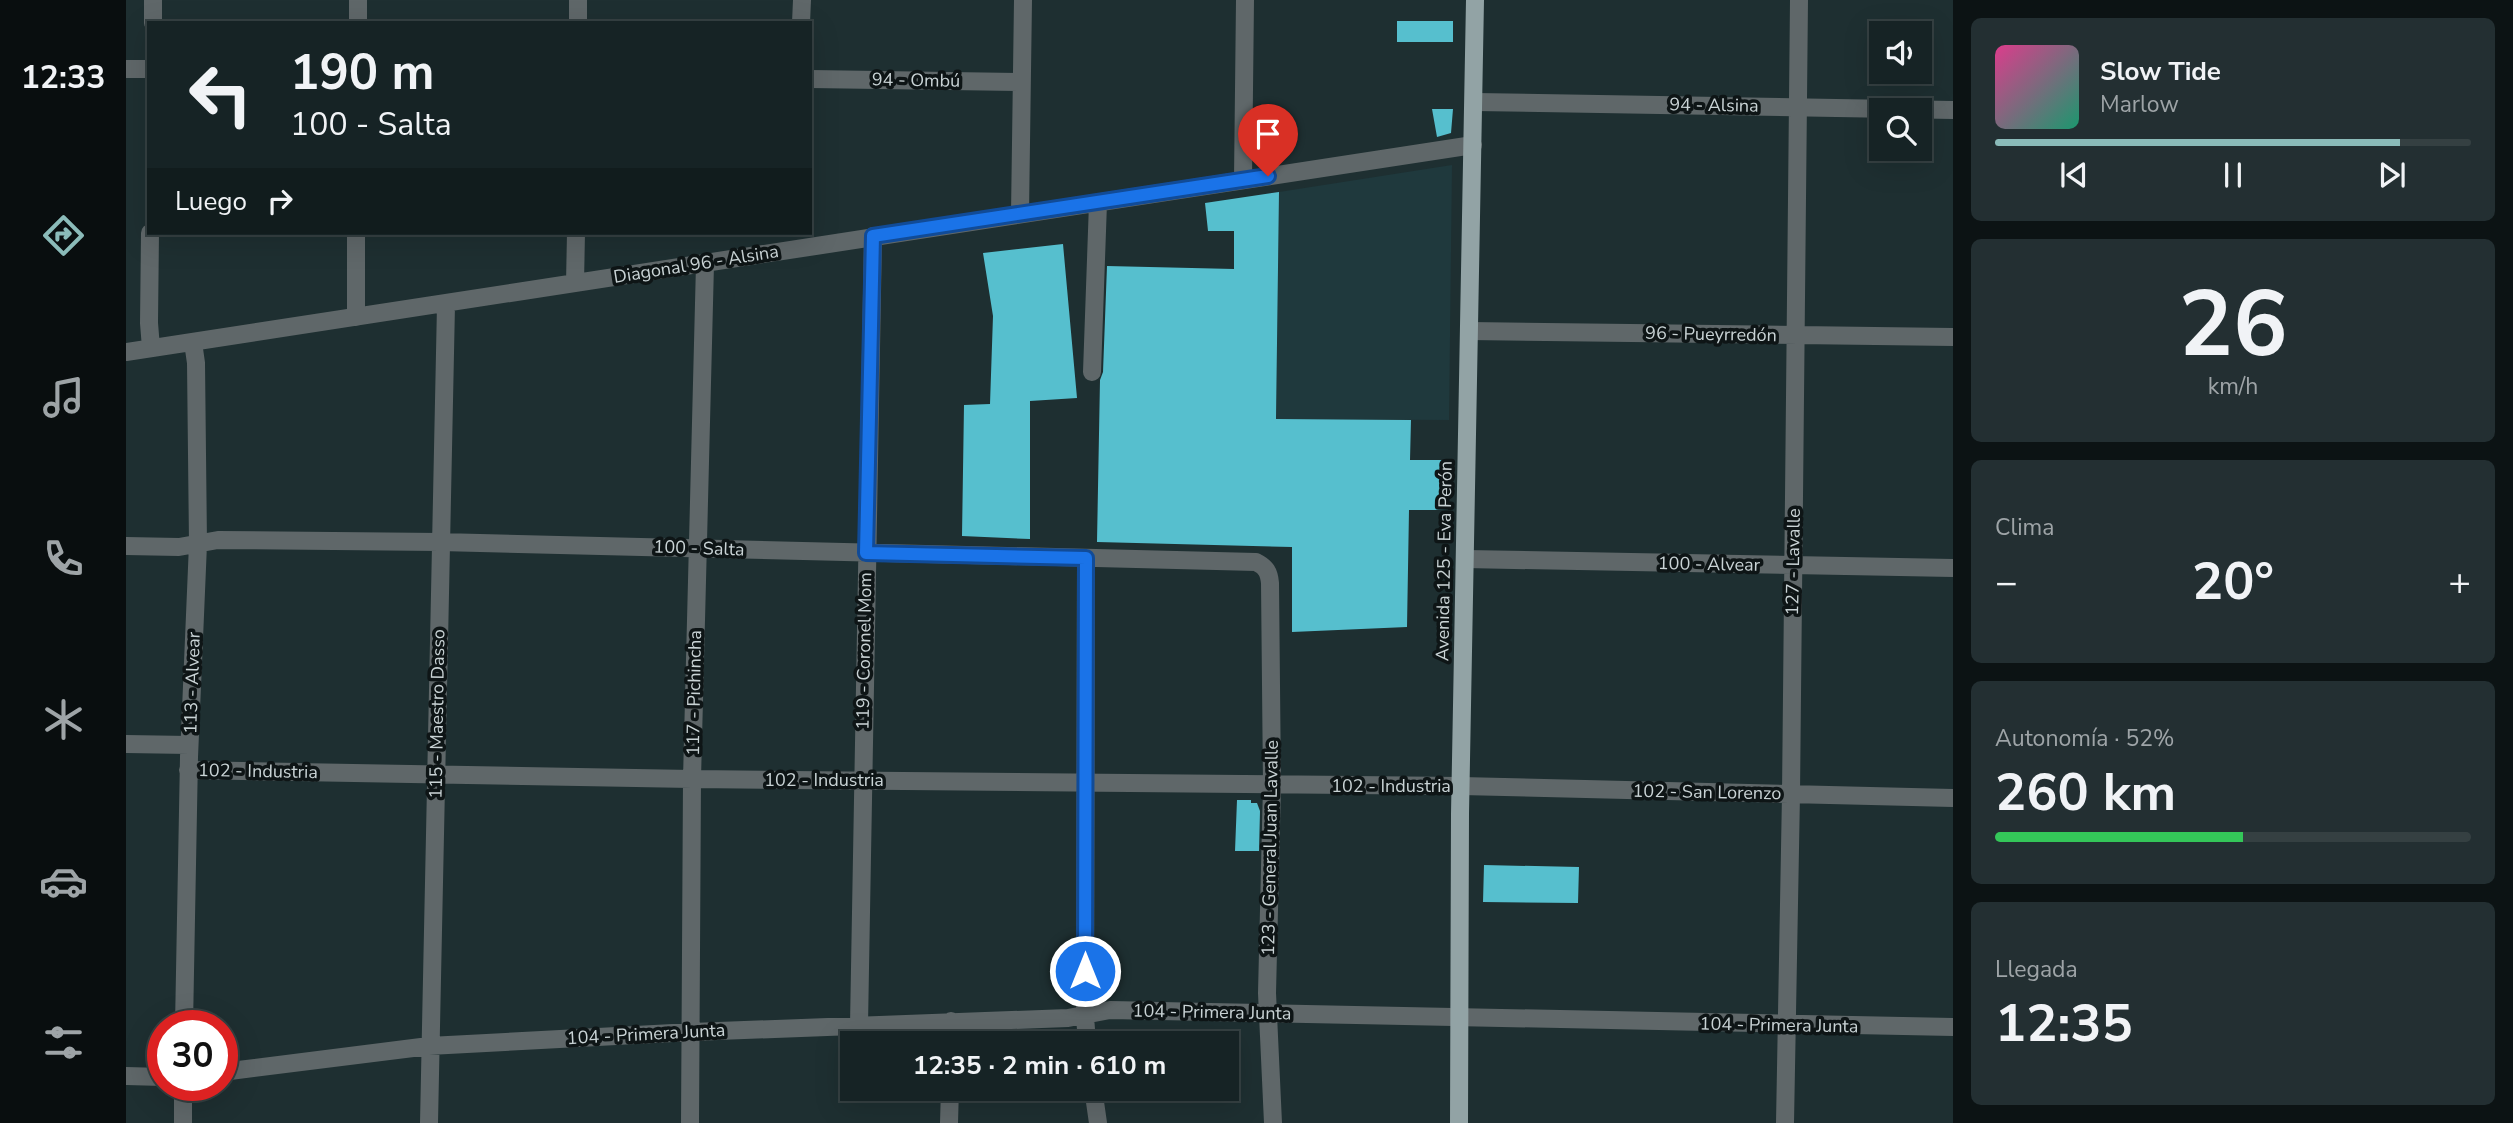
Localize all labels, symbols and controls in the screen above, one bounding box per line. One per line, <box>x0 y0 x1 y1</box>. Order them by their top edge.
map controls <box>1869 21 1932 161</box>
button: sound <box>1869 21 1932 84</box>
text: 190 m <box>290 39 434 106</box>
icon: left <box>175 49 266 140</box>
text: Slow Tide <box>2100 54 2221 89</box>
text: 12:33 <box>21 56 105 99</box>
street label: 94 - Ombú <box>872 67 960 93</box>
text: Marlow <box>2100 89 2179 120</box>
street label: 94 - Alsina <box>1669 92 1759 118</box>
button: search <box>1869 98 1932 161</box>
text: 100 - Salta <box>290 103 452 146</box>
pin <box>1238 104 1298 176</box>
icon: arrive <box>1249 115 1287 153</box>
icon: previous <box>2055 156 2093 194</box>
icon: pause <box>2214 156 2252 194</box>
icon: next <box>2373 156 2411 194</box>
icon: right <box>261 182 299 220</box>
text: Luego <box>175 184 247 219</box>
icon: directions <box>39 211 88 260</box>
street label: Diagonal 96 - Alsina <box>612 239 780 289</box>
text: 26 <box>2178 263 2288 387</box>
street label: 96 - Pueyrredón <box>1645 321 1777 347</box>
text: km/h <box>2208 371 2258 402</box>
icon: music <box>39 373 88 422</box>
street label: Avenida 125 - Eva Perón <box>1430 461 1458 661</box>
street label: 127 - Lavalle <box>1780 508 1806 616</box>
text: Clima <box>1995 512 2055 543</box>
icon: phone <box>39 534 88 583</box>
street label: 100 - Salta <box>653 534 745 562</box>
text: 20° <box>2192 546 2274 617</box>
street label: 100 - Alvear <box>1658 551 1761 577</box>
text: − <box>1995 557 2018 608</box>
text: + <box>2448 557 2471 608</box>
street label: 119 - Coronel Mom <box>851 572 877 730</box>
street label: 115 - Maestro Dasso <box>424 629 450 799</box>
street label: 117 - Pichincha <box>681 630 707 756</box>
street label: 113 - Alvear <box>178 631 206 735</box>
icon: climate <box>39 695 88 744</box>
text: Autonomía · 52% <box>1995 723 2175 754</box>
street label: 123 - General Juan Lavalle <box>1256 740 1284 956</box>
text: 260 km <box>1995 757 2176 828</box>
street label: 102 - Industria <box>198 758 318 784</box>
street label: 102 - Industria <box>764 768 884 792</box>
street label: 102 - Industria <box>1331 774 1451 798</box>
street label: 102 - San Lorenzo <box>1632 779 1782 805</box>
icon: car <box>39 857 88 906</box>
position arrow <box>1048 934 1122 1008</box>
text: Llegada <box>1995 954 2078 985</box>
text: 12:35 <box>1995 988 2133 1059</box>
street label: 104 - Primera Junta <box>1132 999 1292 1025</box>
speed limit sign: 30 <box>147 1010 238 1101</box>
street label: 104 - Primera Junta <box>1699 1012 1859 1038</box>
icon: filters <box>39 1018 88 1067</box>
street label: 104 - Primera Junta <box>566 1018 726 1050</box>
text: 12:35 · 2 min · 610 m <box>913 1048 1166 1083</box>

